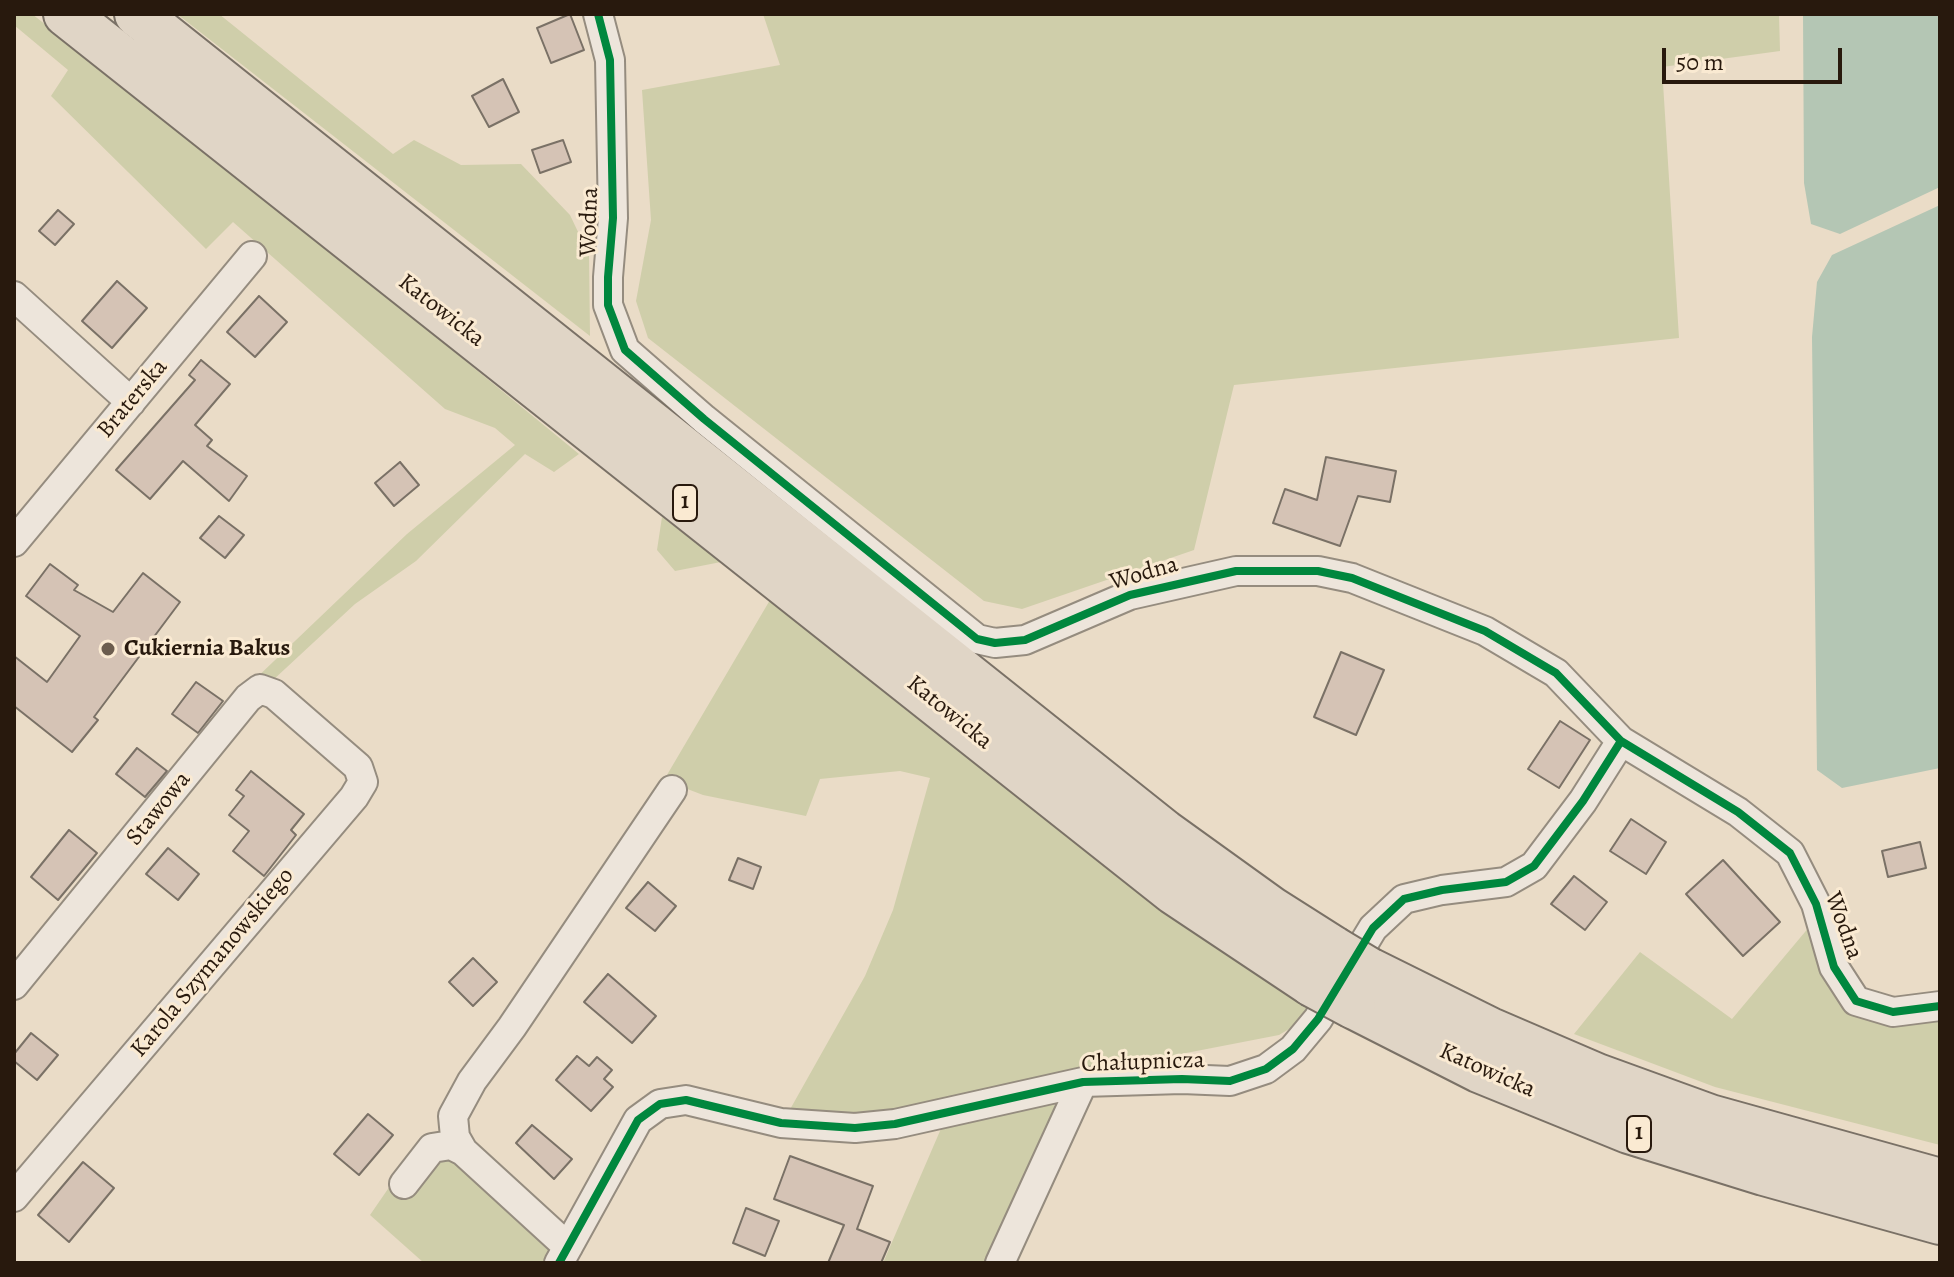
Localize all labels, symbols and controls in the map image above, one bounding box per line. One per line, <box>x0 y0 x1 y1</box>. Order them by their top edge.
scale bar <box>1666 32 1846 82</box>
text: 50 m <box>1676 46 1724 78</box>
street label: Wodna <box>574 187 606 257</box>
street label: Katowicka <box>392 268 490 354</box>
street label: Braterska <box>92 354 174 444</box>
road number: 1 <box>673 485 697 521</box>
street label: Wodna <box>1107 551 1181 597</box>
place label: Cukiernia Bakus <box>124 635 290 663</box>
marker: Cukiernia Bakus <box>99 640 117 658</box>
street label: Katowicka <box>900 670 998 756</box>
street label: Stawowa <box>120 766 198 852</box>
street label: Karola Szymanowskiego <box>125 862 301 1064</box>
street label: Wodna <box>1818 888 1868 964</box>
street label: Katowicka <box>1435 1037 1539 1105</box>
street label: Chałupnicza <box>1081 1046 1205 1080</box>
road number: 1 <box>1627 1116 1651 1152</box>

